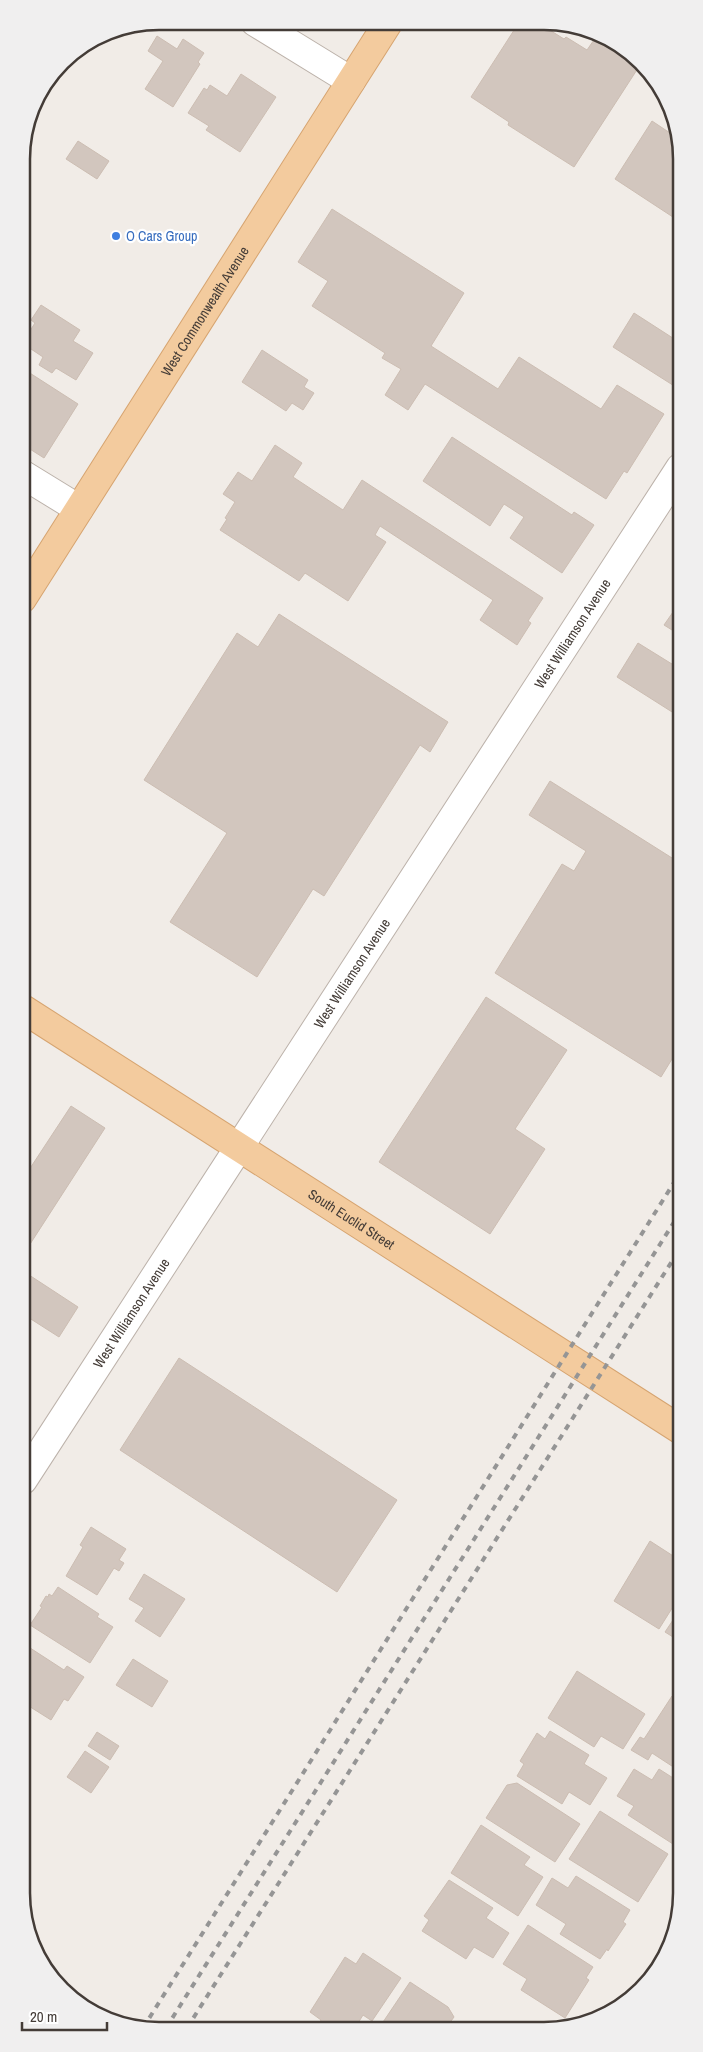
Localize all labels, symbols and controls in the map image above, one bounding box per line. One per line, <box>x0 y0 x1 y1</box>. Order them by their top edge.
place label: O Cars Group <box>126 227 197 245</box>
marker: O Cars Group <box>110 230 122 242</box>
street label: West Commonwealth Avenue <box>157 243 253 379</box>
street label: West Williamson Avenue <box>530 575 615 692</box>
street label: West Williamson Avenue <box>310 915 394 1032</box>
street label: South Euclid Street <box>305 1185 398 1253</box>
street label: West Williamson Avenue <box>89 1255 174 1371</box>
scale bar <box>22 2000 108 2032</box>
text: 20 m <box>30 2006 57 2027</box>

